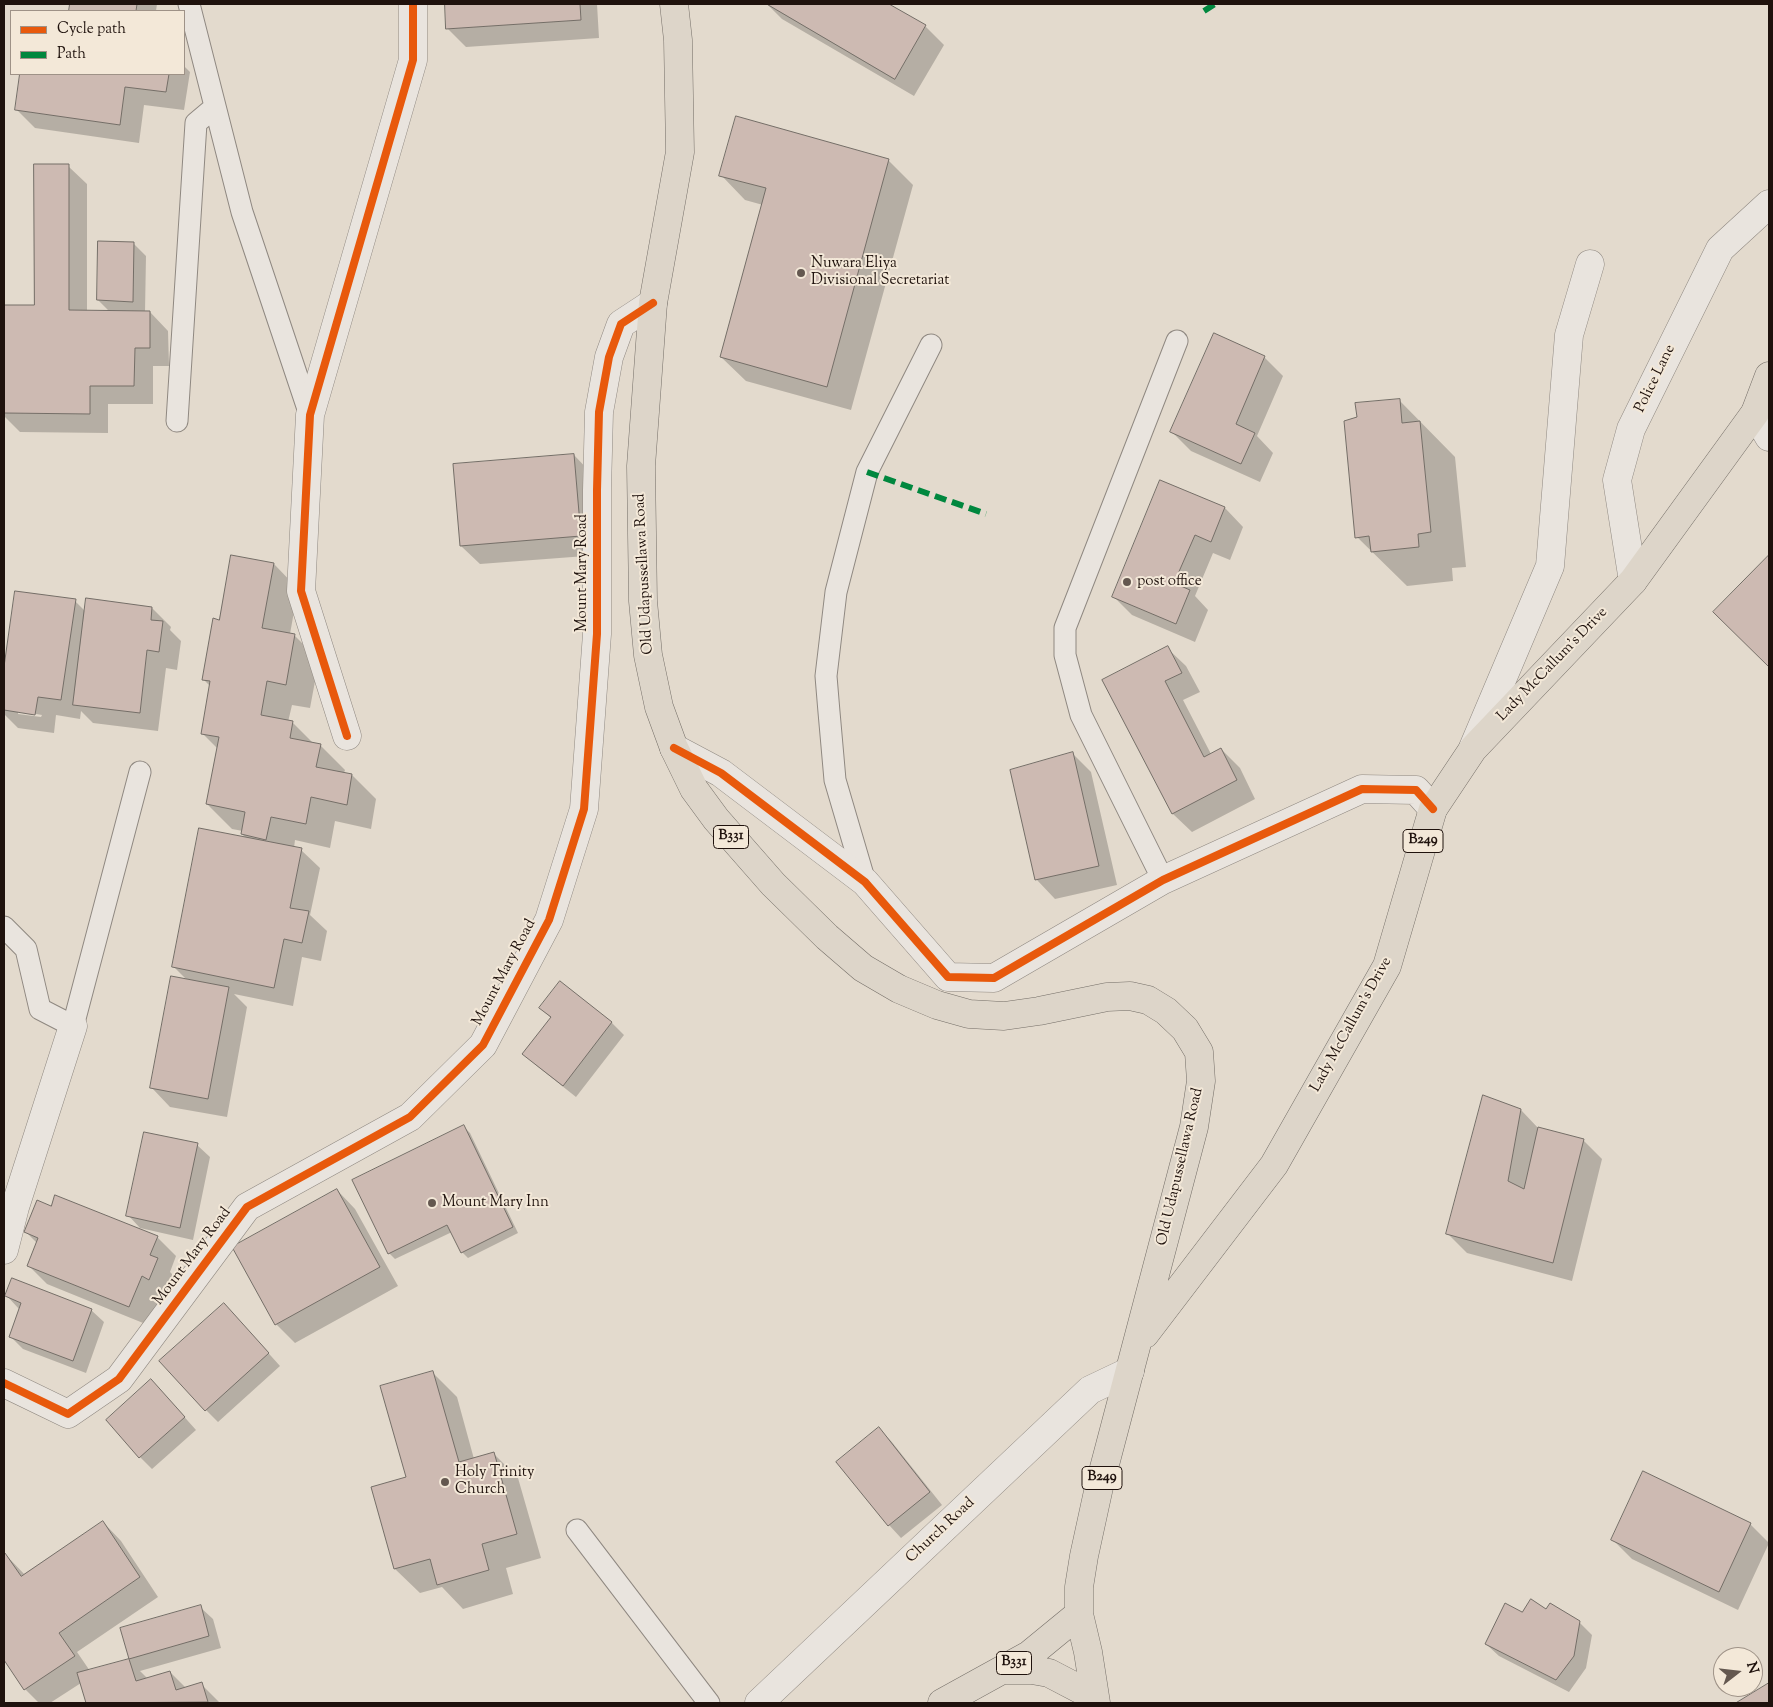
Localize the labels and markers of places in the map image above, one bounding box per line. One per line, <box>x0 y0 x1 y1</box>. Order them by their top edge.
place label: Nuwara Eliya Divisional Secretariat <box>811 255 949 290</box>
marker: Nuwara Eliya Divisional Secretariat <box>795 267 807 279</box>
place label: post office <box>1137 573 1202 591</box>
marker: post office <box>1121 576 1133 588</box>
place label: Mount Mary Inn <box>442 1194 549 1212</box>
marker: Mount Mary Inn <box>426 1197 438 1209</box>
place label: Holy Trinity Church <box>455 1464 534 1499</box>
marker: Holy Trinity Church <box>439 1476 451 1488</box>

